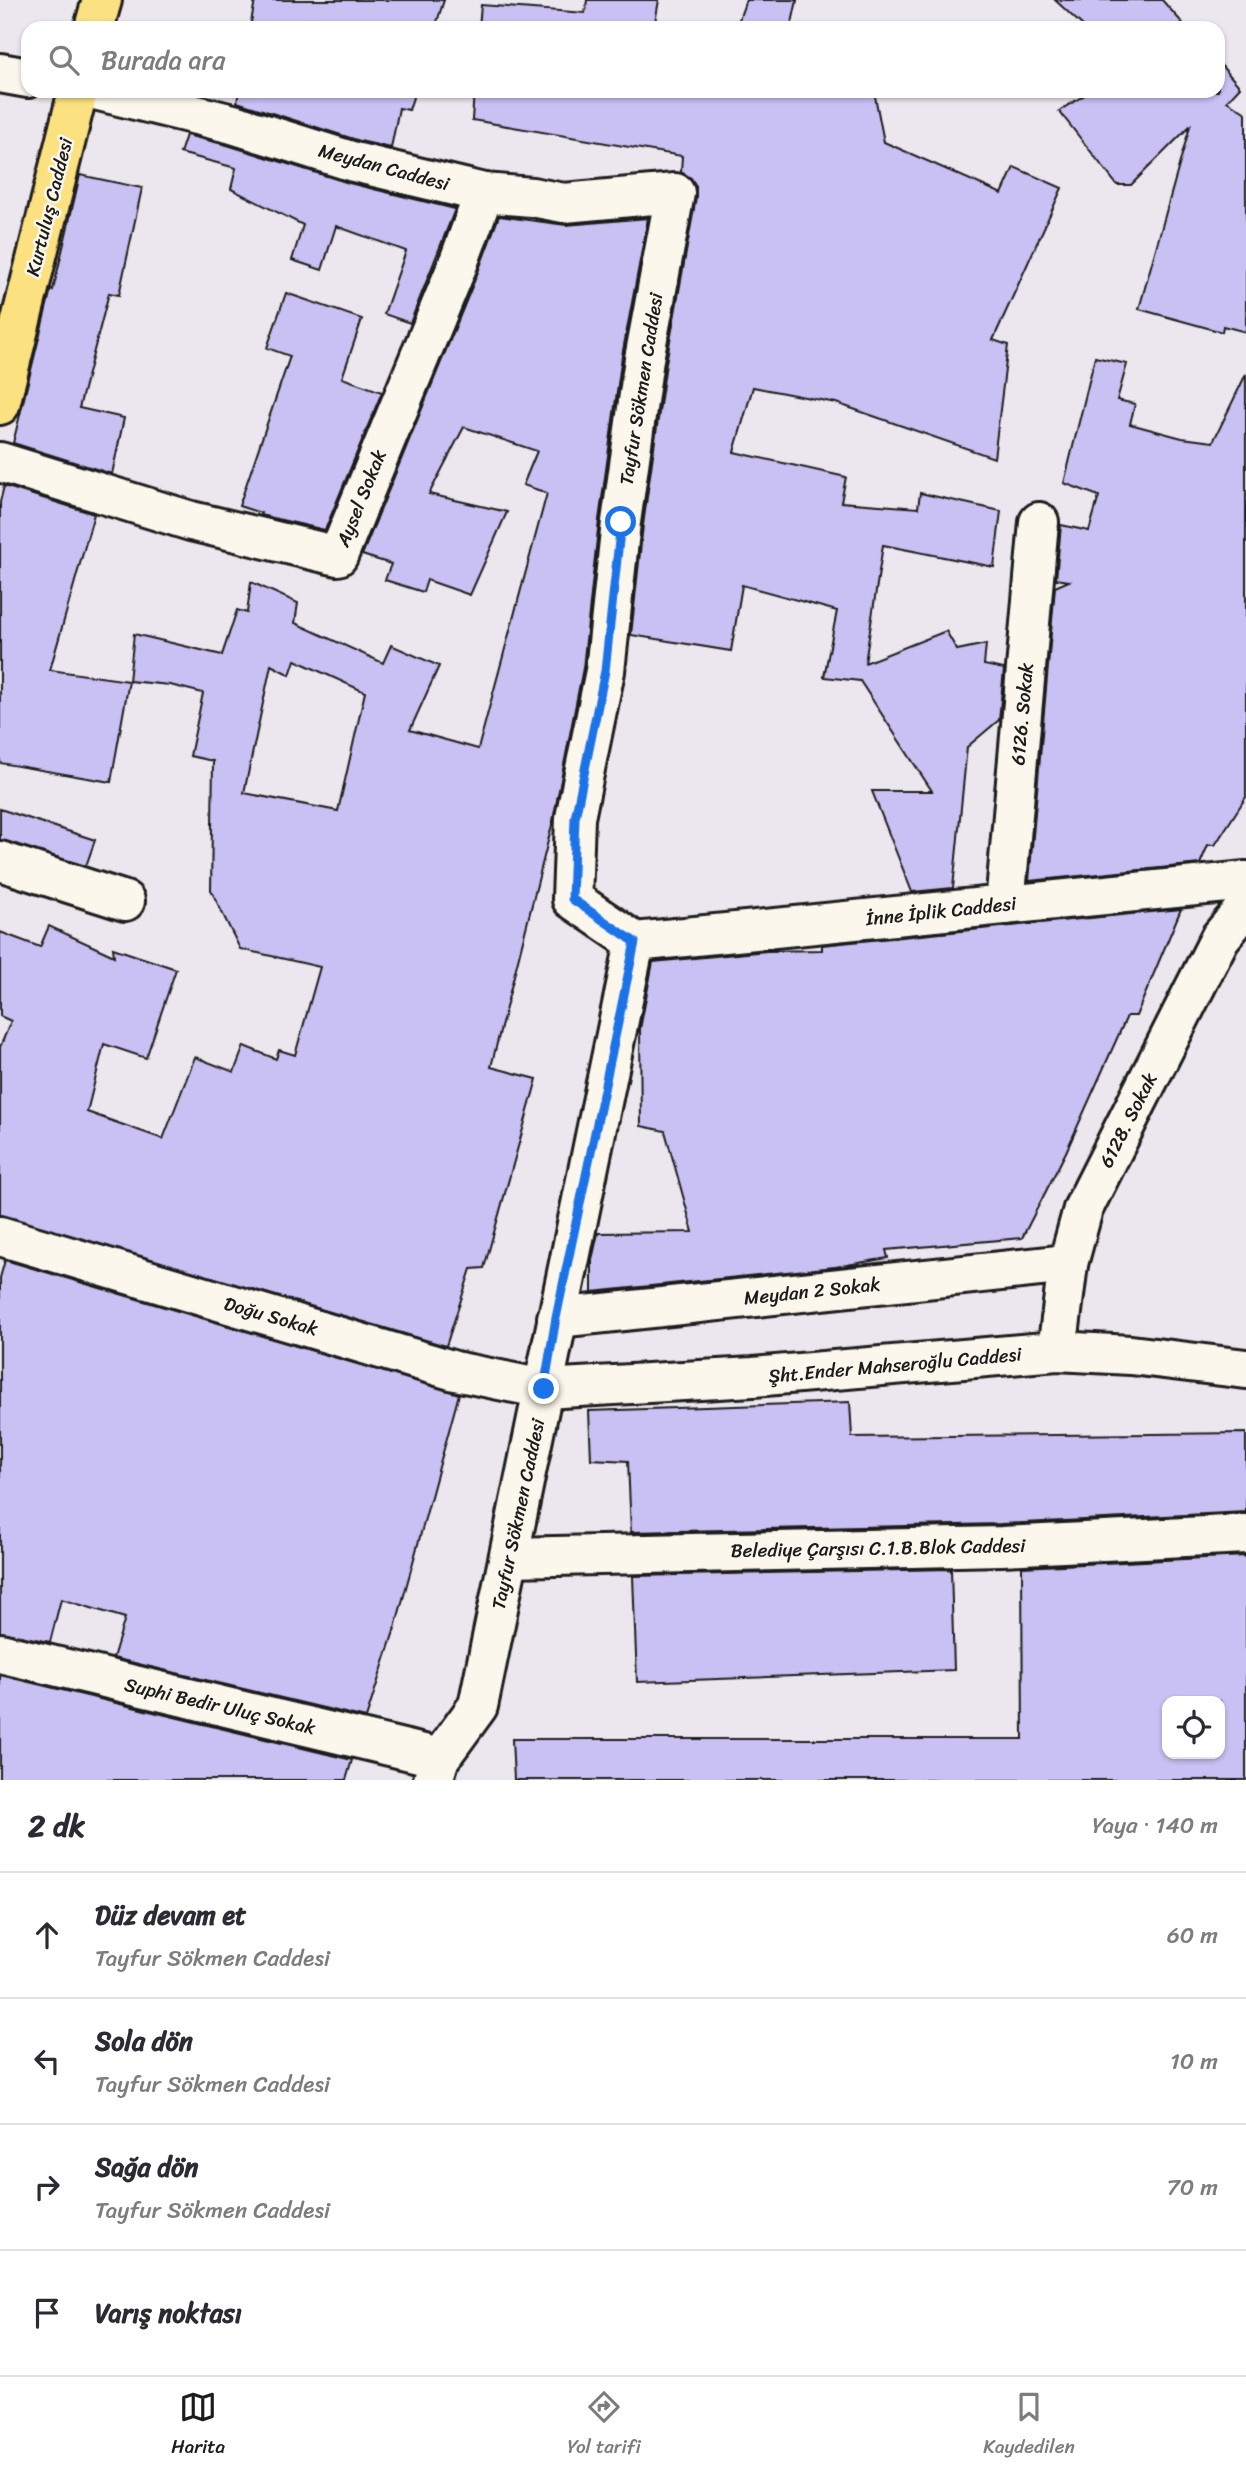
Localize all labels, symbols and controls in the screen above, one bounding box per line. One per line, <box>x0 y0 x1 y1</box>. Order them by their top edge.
search box <box>21 21 1225 98</box>
text: Burada ara <box>101 37 225 83</box>
icon: search <box>45 41 83 79</box>
street label: Kurtuluş Caddesi <box>16 134 82 280</box>
street label: Meydan Caddesi <box>315 134 454 200</box>
street label: Tayfur Sökmen Caddesi <box>610 290 673 488</box>
street label: Aysel Sokak <box>326 444 395 553</box>
route start <box>605 506 636 537</box>
street label: 6126. Sokak <box>1001 661 1043 767</box>
street label: İnne İplik Caddesi <box>863 887 1019 935</box>
street label: 6128. Sokak <box>1090 1066 1166 1174</box>
street label: Meydan 2 Sokak <box>742 1267 882 1315</box>
street label: Doğu Sokak <box>220 1287 322 1345</box>
street label: Şht.Ender Mahseroğlu Caddesi <box>767 1337 1024 1393</box>
route end <box>528 1373 559 1404</box>
street label: Tayfur Sökmen Caddesi <box>482 1415 554 1612</box>
street label: Belediye Çarşısı C.1.B.Blok Caddesi <box>730 1529 1026 1567</box>
street label: Suphi Bedir Uluç Sokak <box>121 1668 320 1744</box>
map controls <box>1162 1696 1225 1759</box>
button: locate <box>1162 1696 1225 1759</box>
text: 2 dk <box>28 1799 85 1853</box>
text: Yaya · 140 m <box>1092 1805 1218 1846</box>
text: Düz devam et <box>95 1892 246 1938</box>
text: 60 m <box>1167 1915 1218 1956</box>
icon: ahead <box>28 1916 66 1954</box>
text: Tayfur Sökmen Caddesi <box>95 1938 330 1979</box>
text: Sola dön <box>95 2018 193 2064</box>
text: 10 m <box>1170 2041 1218 2082</box>
icon: left <box>28 2042 66 2080</box>
text: Tayfur Sökmen Caddesi <box>95 2064 330 2105</box>
text: Sağa dön <box>95 2144 198 2190</box>
text: 70 m <box>1167 2167 1218 2208</box>
icon: right <box>28 2168 66 2206</box>
text: Tayfur Sökmen Caddesi <box>95 2190 330 2231</box>
text: Varış noktası <box>95 2290 242 2336</box>
icon: arrive <box>28 2294 66 2332</box>
tab: Harita <box>171 2388 225 2463</box>
tab: Yol tarifi <box>568 2388 641 2463</box>
tab: Kaydedilen <box>983 2388 1075 2463</box>

